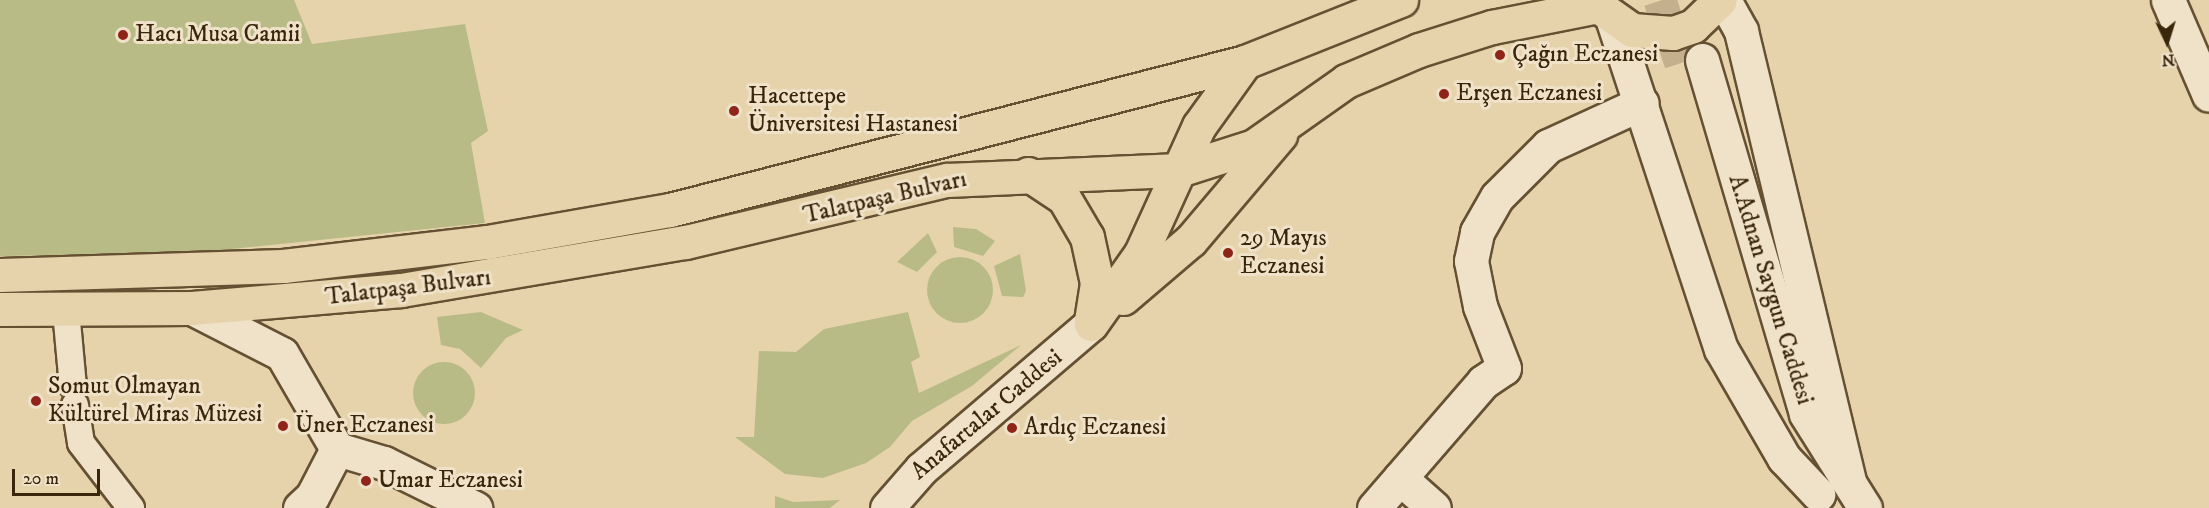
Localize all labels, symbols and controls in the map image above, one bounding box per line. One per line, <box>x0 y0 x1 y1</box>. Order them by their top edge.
north arrow <box>2137 12 2197 72</box>
place label: Hacı Musa Camii <box>135 21 300 49</box>
marker: Hacı Musa Camii <box>116 28 130 42</box>
place label: Çağın Eczanesi <box>1512 41 1658 69</box>
marker: Çağın Eczanesi <box>1493 48 1507 62</box>
text: N <box>2161 50 2176 70</box>
place label: Erşen Eczanesi <box>1456 80 1602 108</box>
place label: Hacettepe Üniversitesi Hastanesi <box>748 83 958 139</box>
marker: Erşen Eczanesi <box>1437 87 1451 101</box>
marker: Hacettepe Üniversitesi Hastanesi <box>725 102 743 120</box>
street label: Talatpaşa Bulvarı <box>801 165 969 231</box>
street label: A.Adnan Saygun Caddesi <box>1721 172 1819 408</box>
place label: 29 Mayıs Eczanesi <box>1240 225 1327 281</box>
marker: 29 Mayıs Eczanesi <box>1221 246 1235 260</box>
street label: Talatpaşa Bulvarı <box>324 264 492 312</box>
street label: Anafartalar Caddesi <box>906 343 1068 487</box>
place label: Somut Olmayan Kültürel Miras Müzesi <box>48 373 262 429</box>
marker: Somut Olmayan Kültürel Miras Müzesi <box>29 394 43 408</box>
place label: Üner Eczanesi <box>295 412 434 440</box>
place label: Ardıç Eczanesi <box>1024 414 1166 442</box>
marker: Üner Eczanesi <box>276 419 290 433</box>
marker: Ardıç Eczanesi <box>1005 421 1019 435</box>
scale bar <box>15 457 104 495</box>
place label: Umar Eczanesi <box>378 467 523 495</box>
text: 20 m <box>23 468 59 490</box>
marker: Umar Eczanesi <box>359 474 373 488</box>

